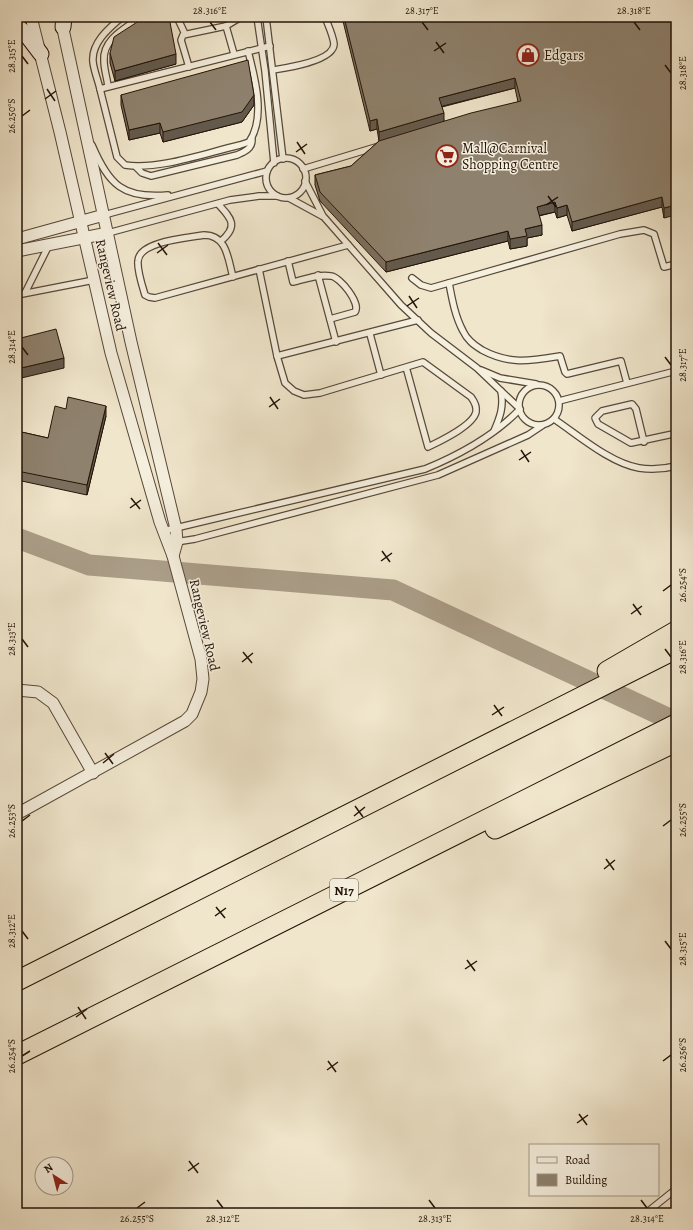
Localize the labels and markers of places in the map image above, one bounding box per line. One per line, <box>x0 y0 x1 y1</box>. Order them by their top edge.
shop icon: Edgars <box>515 42 541 68</box>
place label: Edgars <box>544 46 584 65</box>
place label: Mall@Carnival Shopping Centre <box>462 139 558 174</box>
supermarket icon: Mall@Carnival Shopping Centre <box>434 143 460 169</box>

